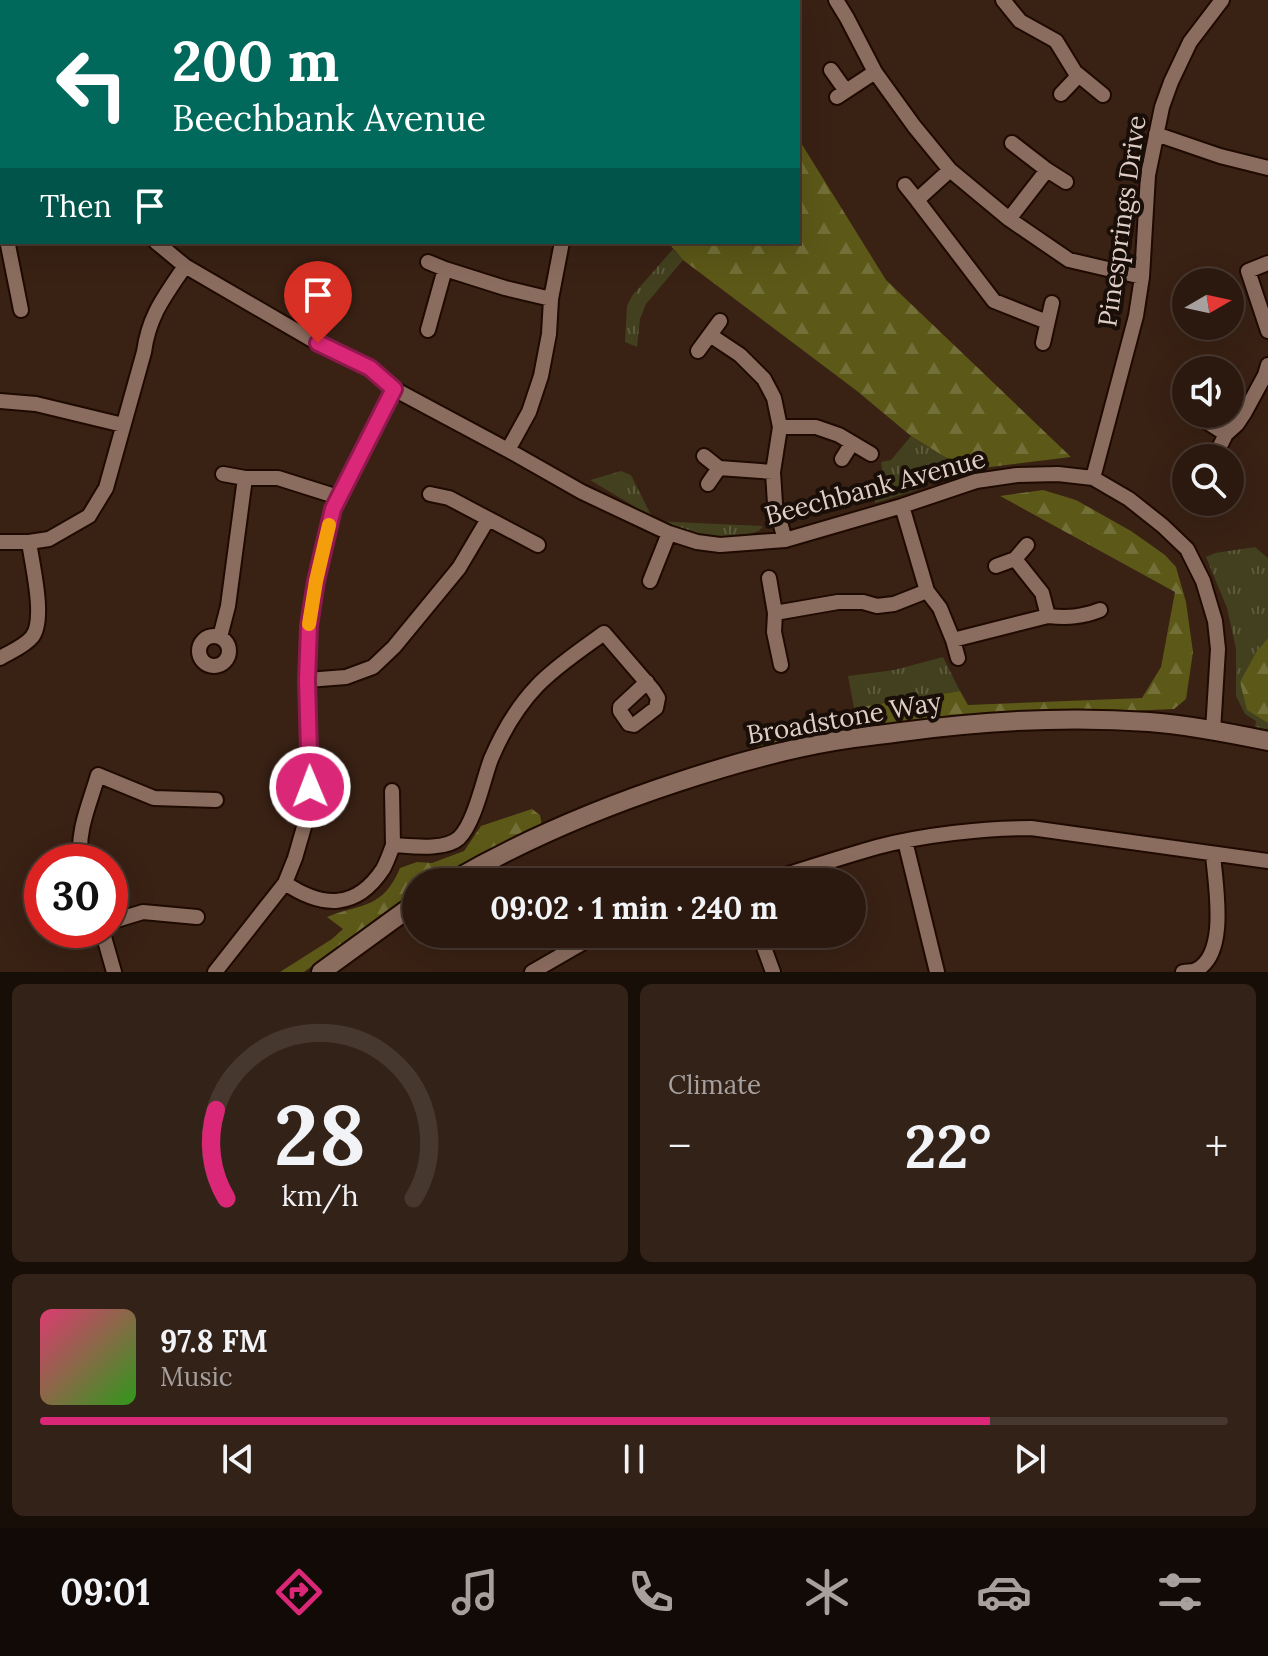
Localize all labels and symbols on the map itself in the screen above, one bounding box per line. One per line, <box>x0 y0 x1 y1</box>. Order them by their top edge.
street label: Pinesprings Drive <box>1090 113 1153 329</box>
pin <box>284 261 352 343</box>
north arrow <box>1172 268 1244 340</box>
street label: Beechbank Avenue <box>761 441 989 532</box>
street label: Broadstone Way <box>744 684 944 751</box>
position arrow <box>268 745 352 829</box>
speed limit sign: 30 <box>24 844 128 948</box>

